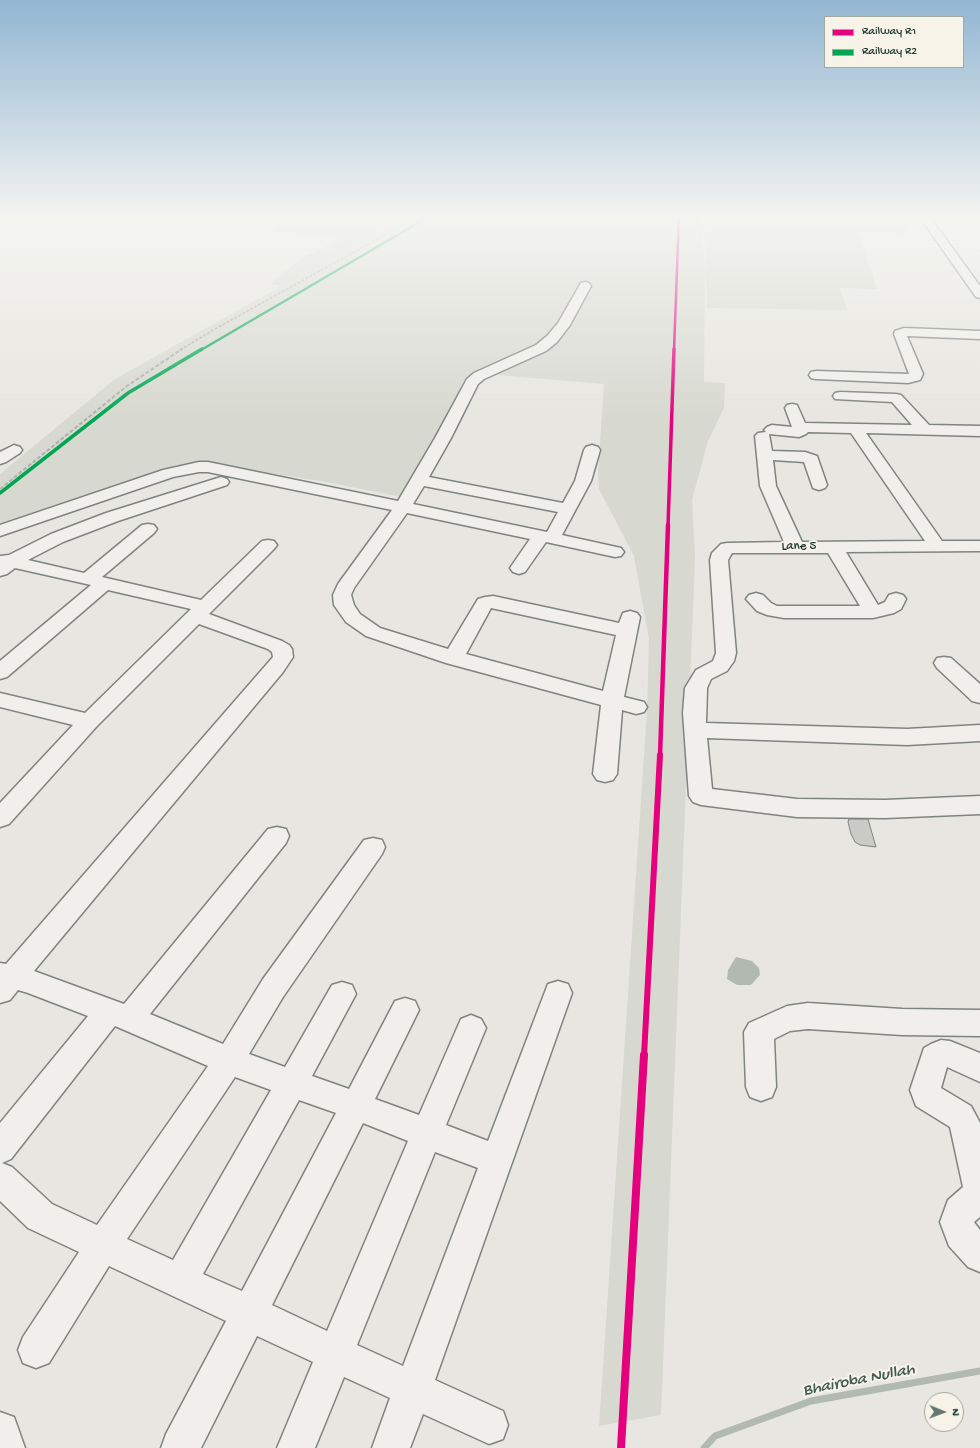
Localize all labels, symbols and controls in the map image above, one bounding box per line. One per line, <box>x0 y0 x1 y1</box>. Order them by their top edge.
legend <box>824 16 964 68</box>
text: Railway R1 <box>862 25 916 39</box>
text: Railway R2 <box>862 45 917 59</box>
street label: Lane 5 <box>782 539 816 555</box>
water label: Bhairoba Nullah <box>801 1360 917 1402</box>
north arrow <box>924 1392 964 1432</box>
text: N <box>949 1408 961 1416</box>

